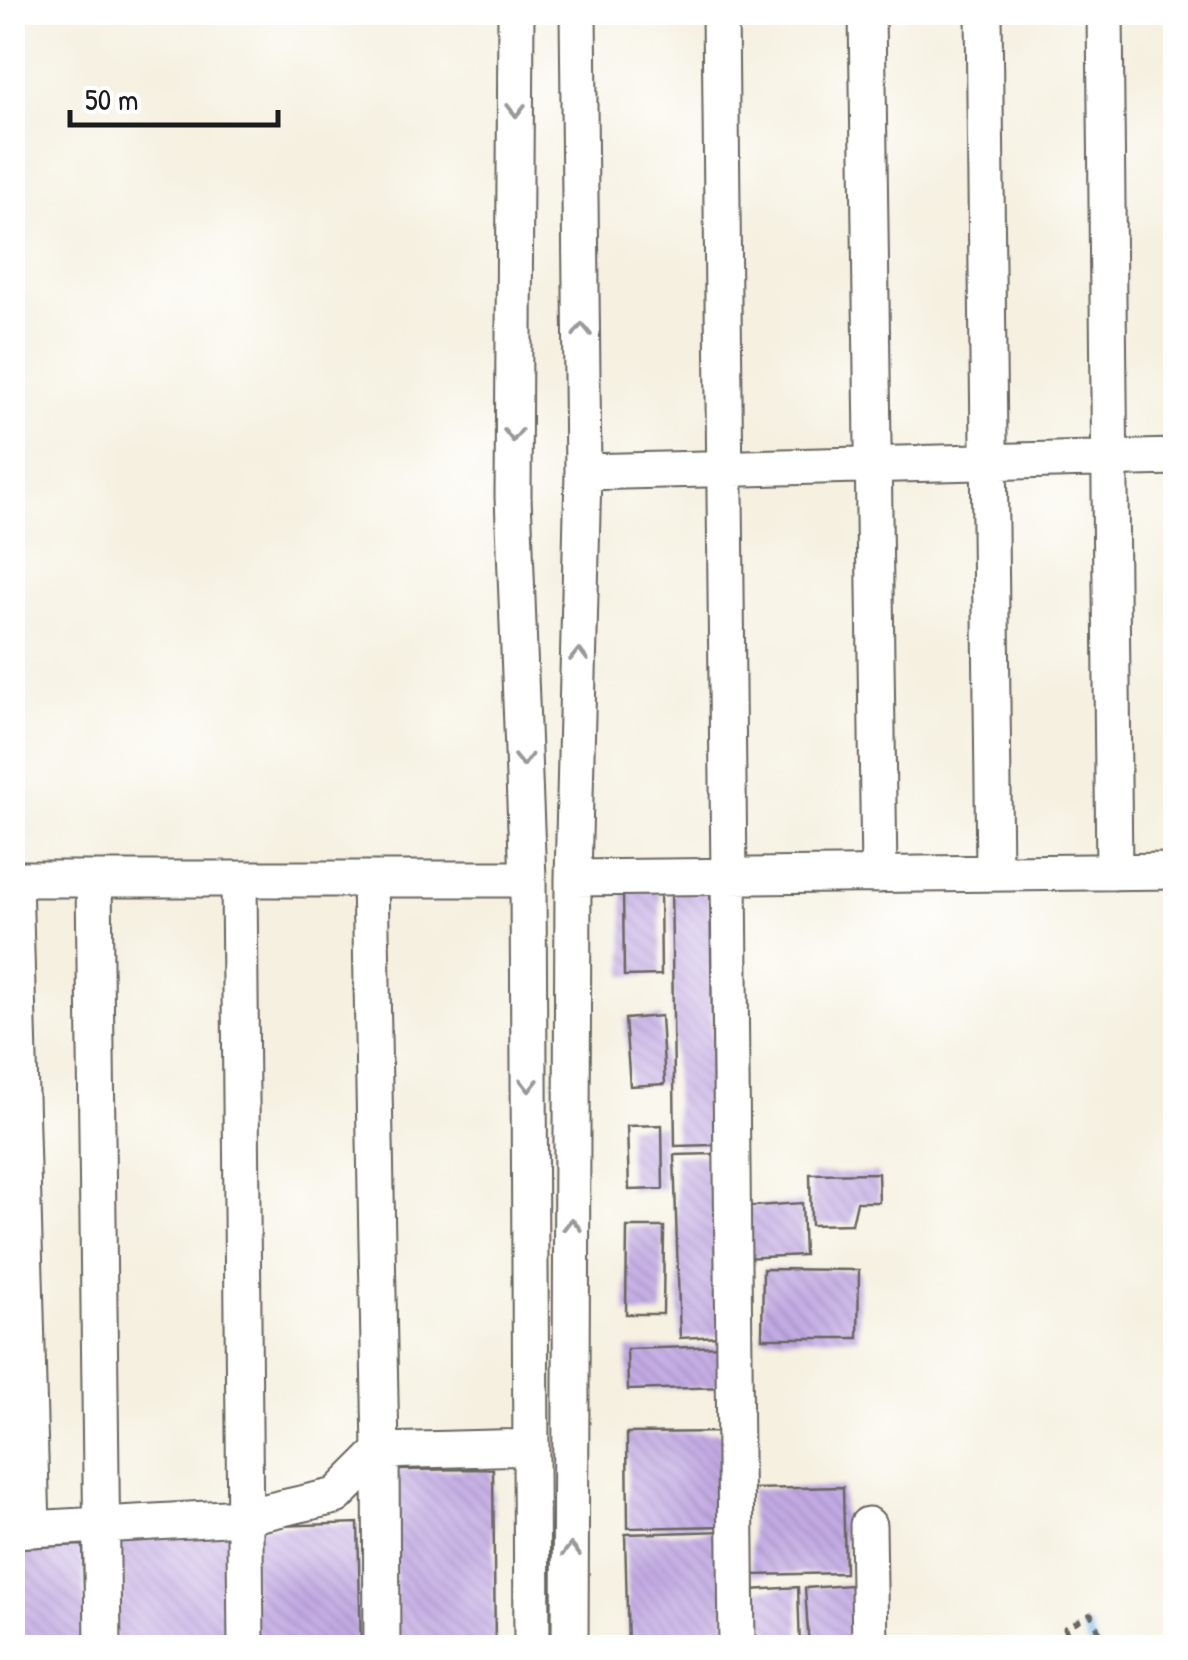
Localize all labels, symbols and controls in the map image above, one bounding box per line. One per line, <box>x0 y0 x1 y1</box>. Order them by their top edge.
scale bar <box>70 65 278 127</box>
text: 50 m <box>85 79 138 119</box>
one-way arrow <box>505 102 527 118</box>
one-way arrow <box>571 322 592 338</box>
one-way arrow <box>503 427 524 443</box>
one-way arrow <box>568 647 589 663</box>
one-way arrow <box>513 752 534 768</box>
one-way arrow <box>518 1078 540 1093</box>
one-way arrow <box>561 1217 583 1232</box>
one-way arrow <box>560 1542 582 1558</box>

